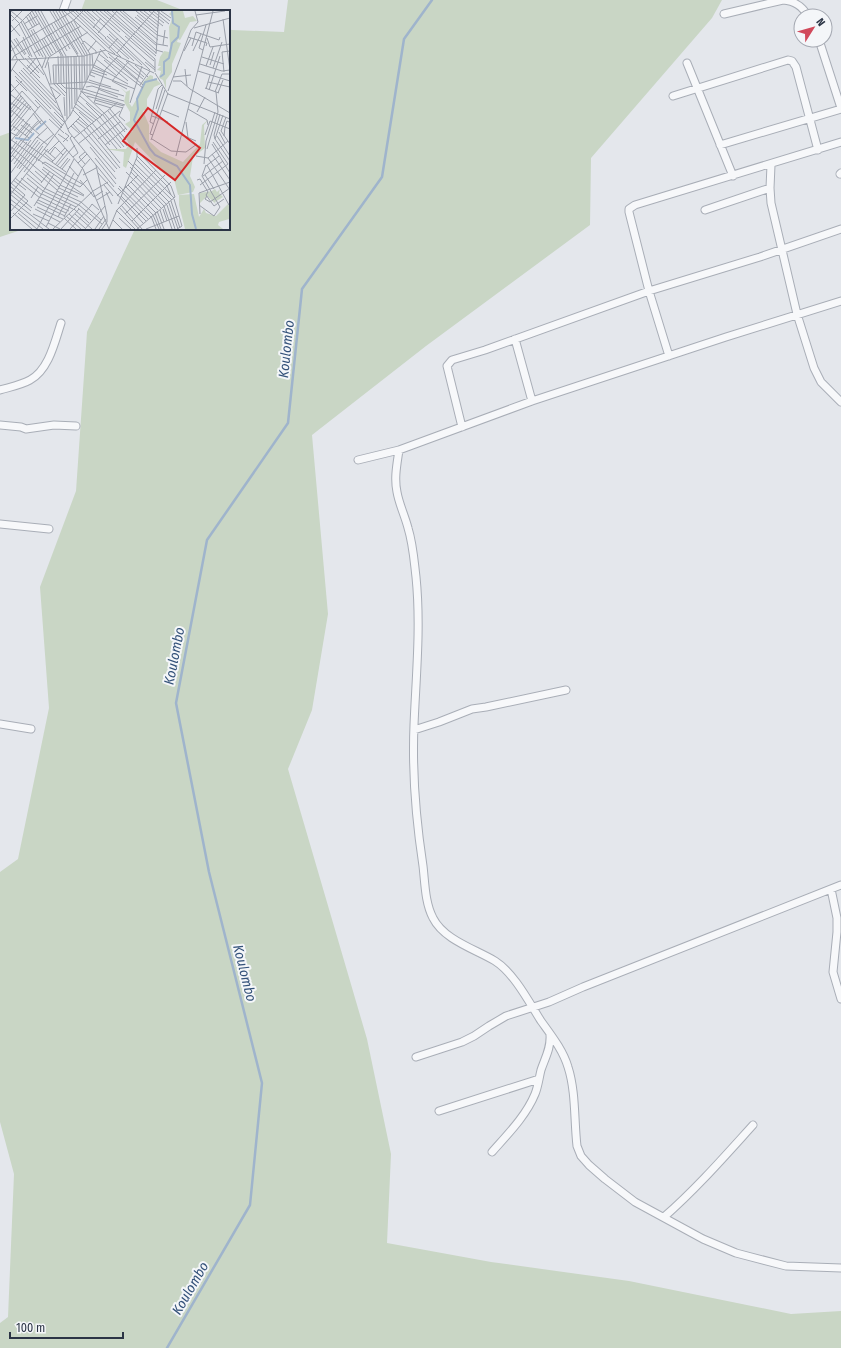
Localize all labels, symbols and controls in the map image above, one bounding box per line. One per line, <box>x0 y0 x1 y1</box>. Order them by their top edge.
north arrow <box>793 8 833 48</box>
inset map <box>10 10 230 230</box>
text: N <box>813 16 828 29</box>
water label: Koulombo <box>275 319 298 379</box>
water label: Koulombo <box>161 626 188 686</box>
water label: Koulombo <box>229 943 260 1003</box>
water label: Koulombo <box>169 1259 212 1318</box>
scale bar <box>10 1314 123 1340</box>
text: 100 m <box>16 1321 45 1335</box>

